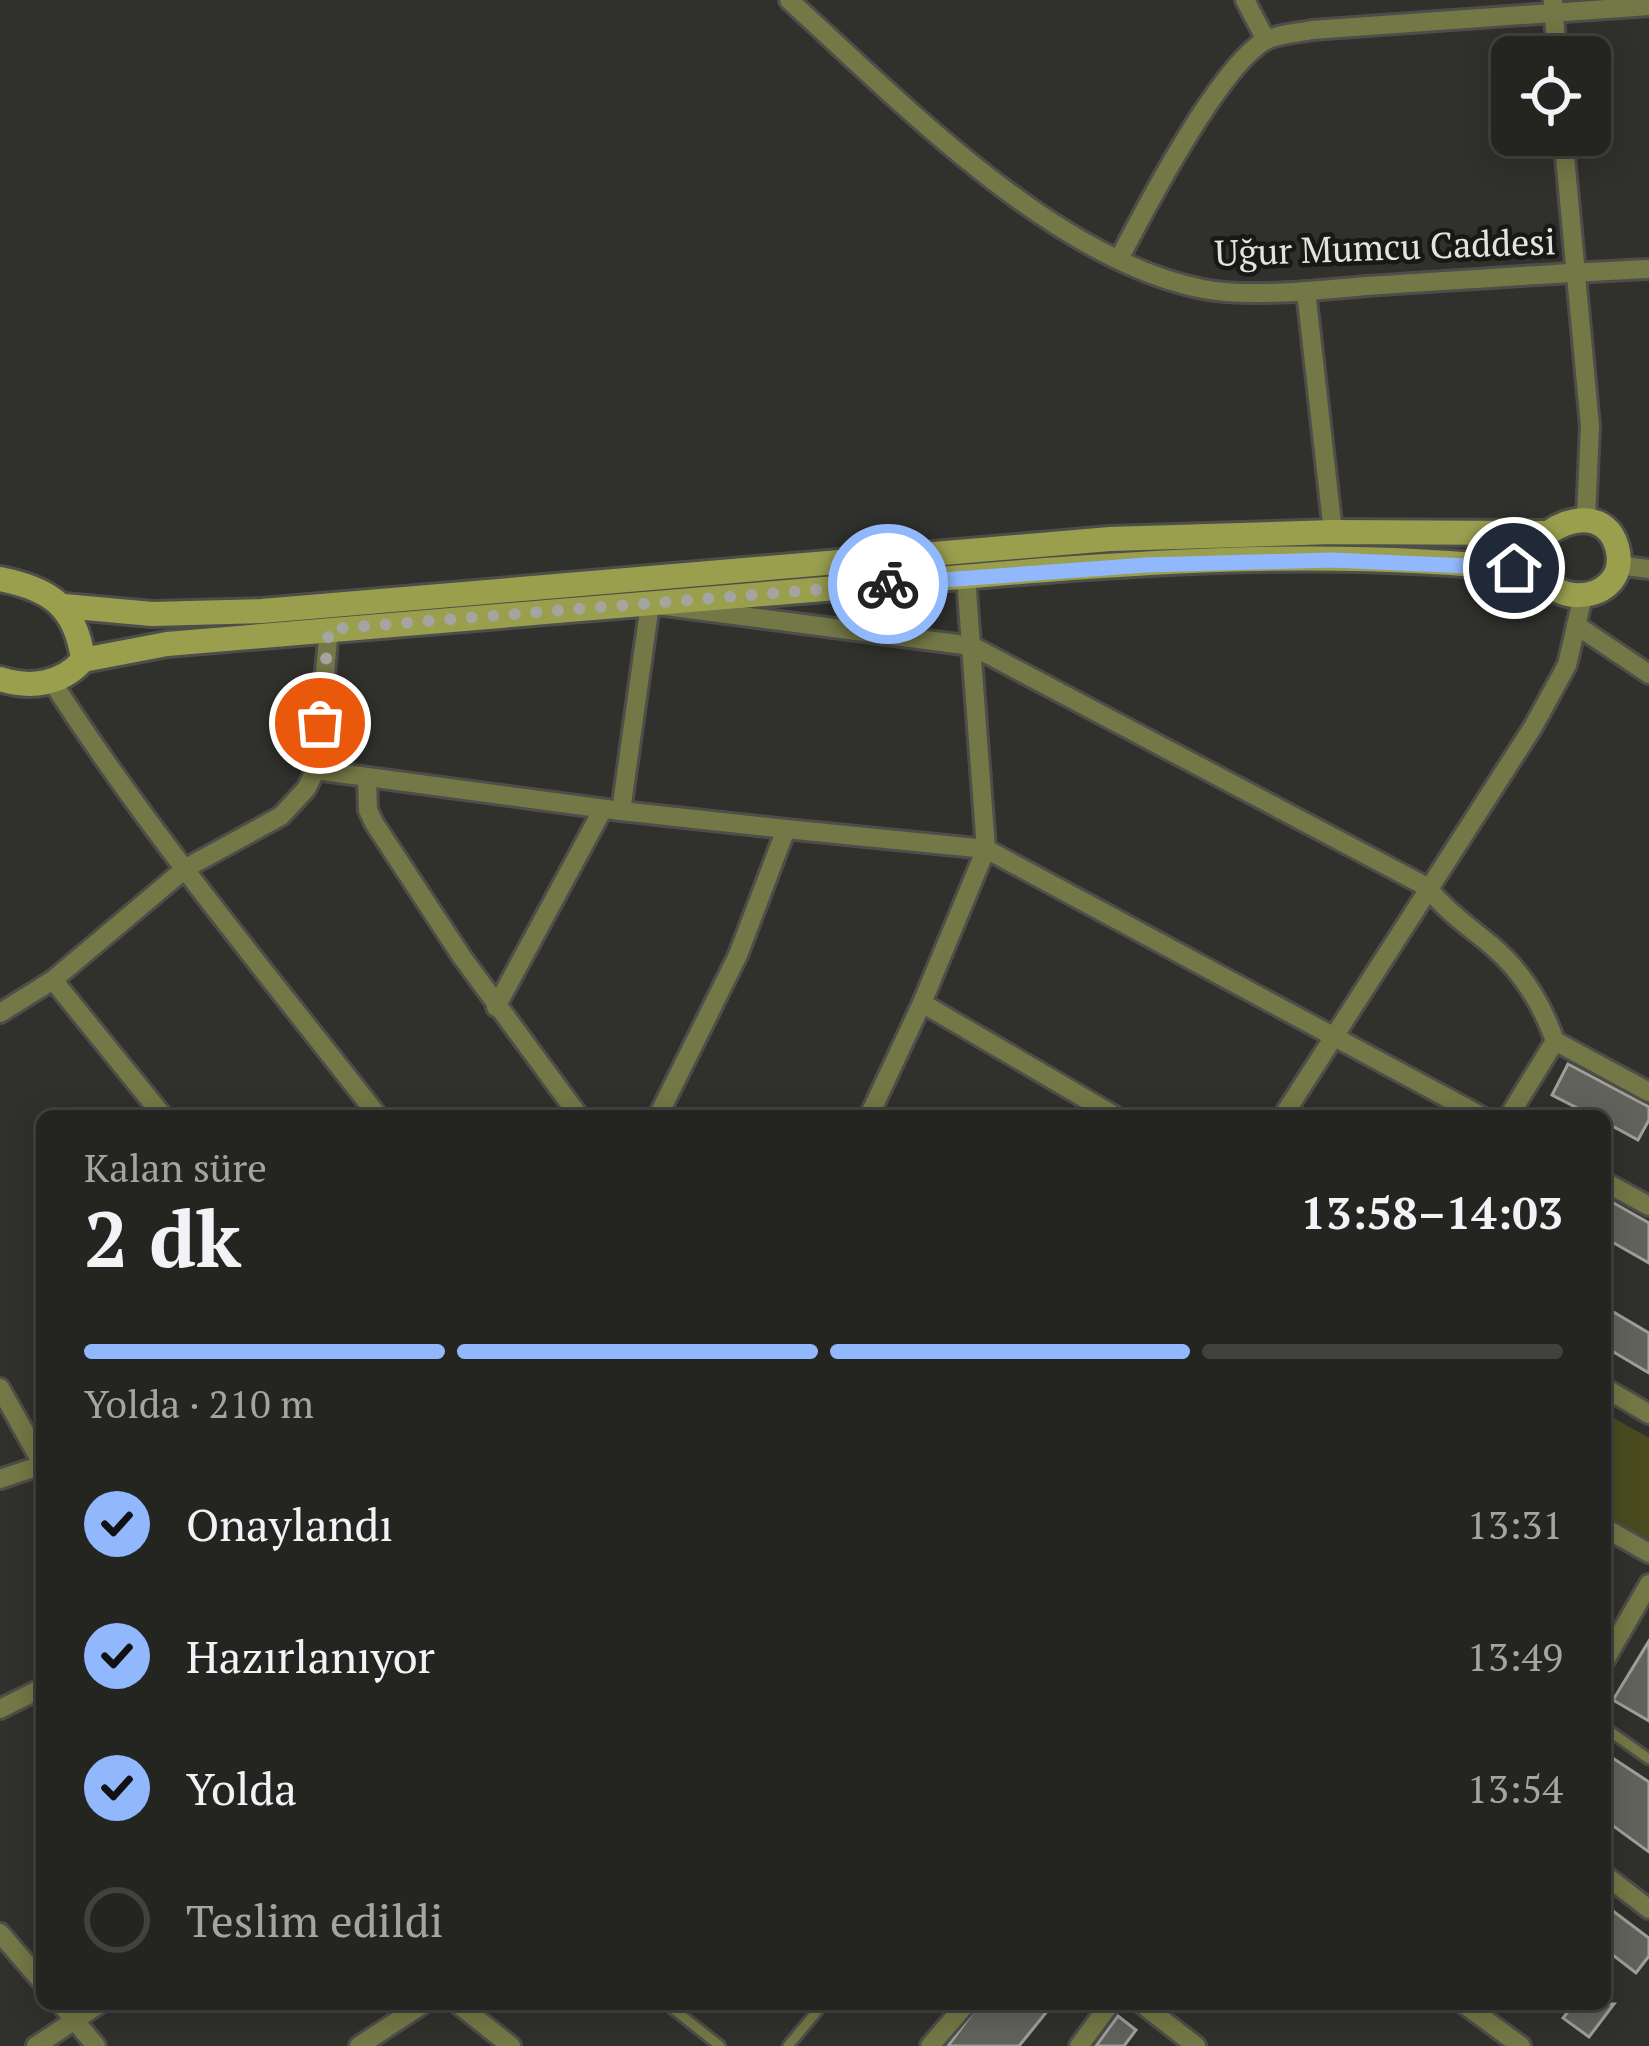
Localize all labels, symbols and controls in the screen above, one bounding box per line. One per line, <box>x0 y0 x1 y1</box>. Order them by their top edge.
map controls <box>1491 36 1611 156</box>
button: locate <box>1491 36 1611 156</box>
street label: Uğur Mumcu Caddesi <box>1214 217 1556 276</box>
pin <box>1463 517 1565 619</box>
courier <box>828 524 948 644</box>
icon: home <box>1481 535 1547 601</box>
icon: bike <box>855 551 921 617</box>
pin <box>269 672 371 774</box>
icon: bag <box>287 690 353 756</box>
text: Kalan süre <box>84 1141 267 1193</box>
text: 13:58–14:03 <box>1301 1182 1563 1242</box>
text: 2 dk <box>84 1186 241 1289</box>
text: Yolda · 210 m <box>84 1377 314 1429</box>
icon: check <box>84 1491 150 1557</box>
text: Onaylandı <box>186 1494 393 1554</box>
text: 13:31 <box>1467 1498 1563 1550</box>
icon: check <box>84 1623 150 1689</box>
text: Hazırlanıyor <box>186 1626 435 1686</box>
text: 13:49 <box>1467 1630 1563 1682</box>
icon: check <box>84 1755 150 1821</box>
text: Yolda <box>186 1758 297 1818</box>
text: 13:54 <box>1467 1762 1563 1814</box>
text: Teslim edildi <box>186 1890 443 1950</box>

